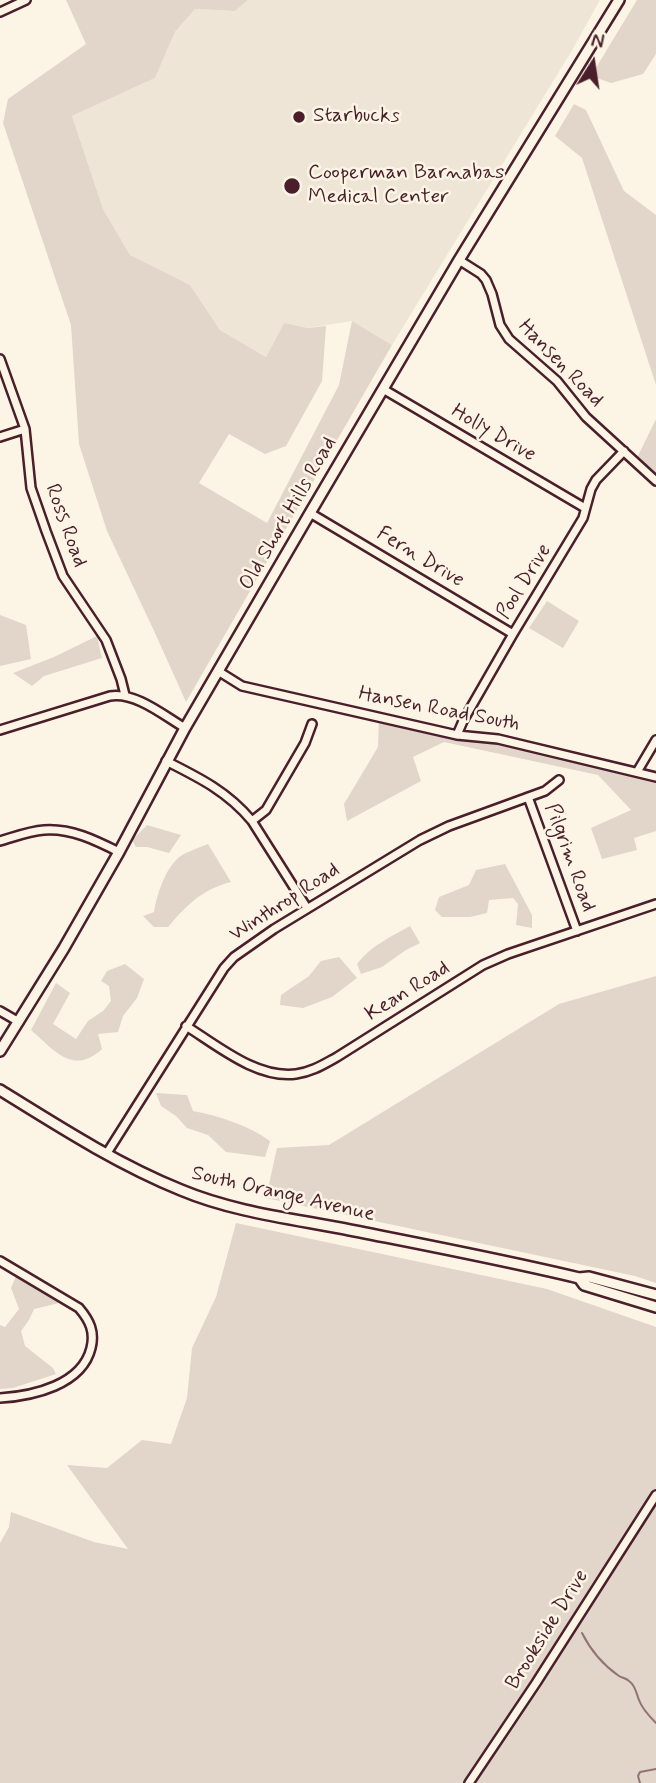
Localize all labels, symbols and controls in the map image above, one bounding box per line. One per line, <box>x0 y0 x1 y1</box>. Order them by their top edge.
north arrow <box>558 28 628 98</box>
text: N <box>589 28 606 56</box>
place label: Starbucks <box>313 104 400 130</box>
marker: Starbucks <box>291 109 307 125</box>
place label: Cooperman Barnabas Medical Center <box>308 161 504 211</box>
marker: Cooperman Barnabas Medical Center <box>282 176 302 196</box>
street label: Hansen Road <box>512 315 608 413</box>
street label: Holly Drive <box>446 400 540 468</box>
street label: Old Short Hills Road <box>235 433 343 595</box>
street label: Ross Road <box>38 481 92 571</box>
street label: Fern Drive <box>372 522 468 594</box>
street label: Pool Drive <box>492 540 558 624</box>
street label: Hansen Road South <box>356 682 522 738</box>
street label: Pilgrim Road <box>538 800 600 916</box>
street label: Winthrop Road <box>225 858 345 948</box>
street label: Kean Road <box>361 956 455 1028</box>
street label: South Orange Avenue <box>189 1162 377 1228</box>
street label: Brookside Drive <box>501 1565 595 1695</box>

